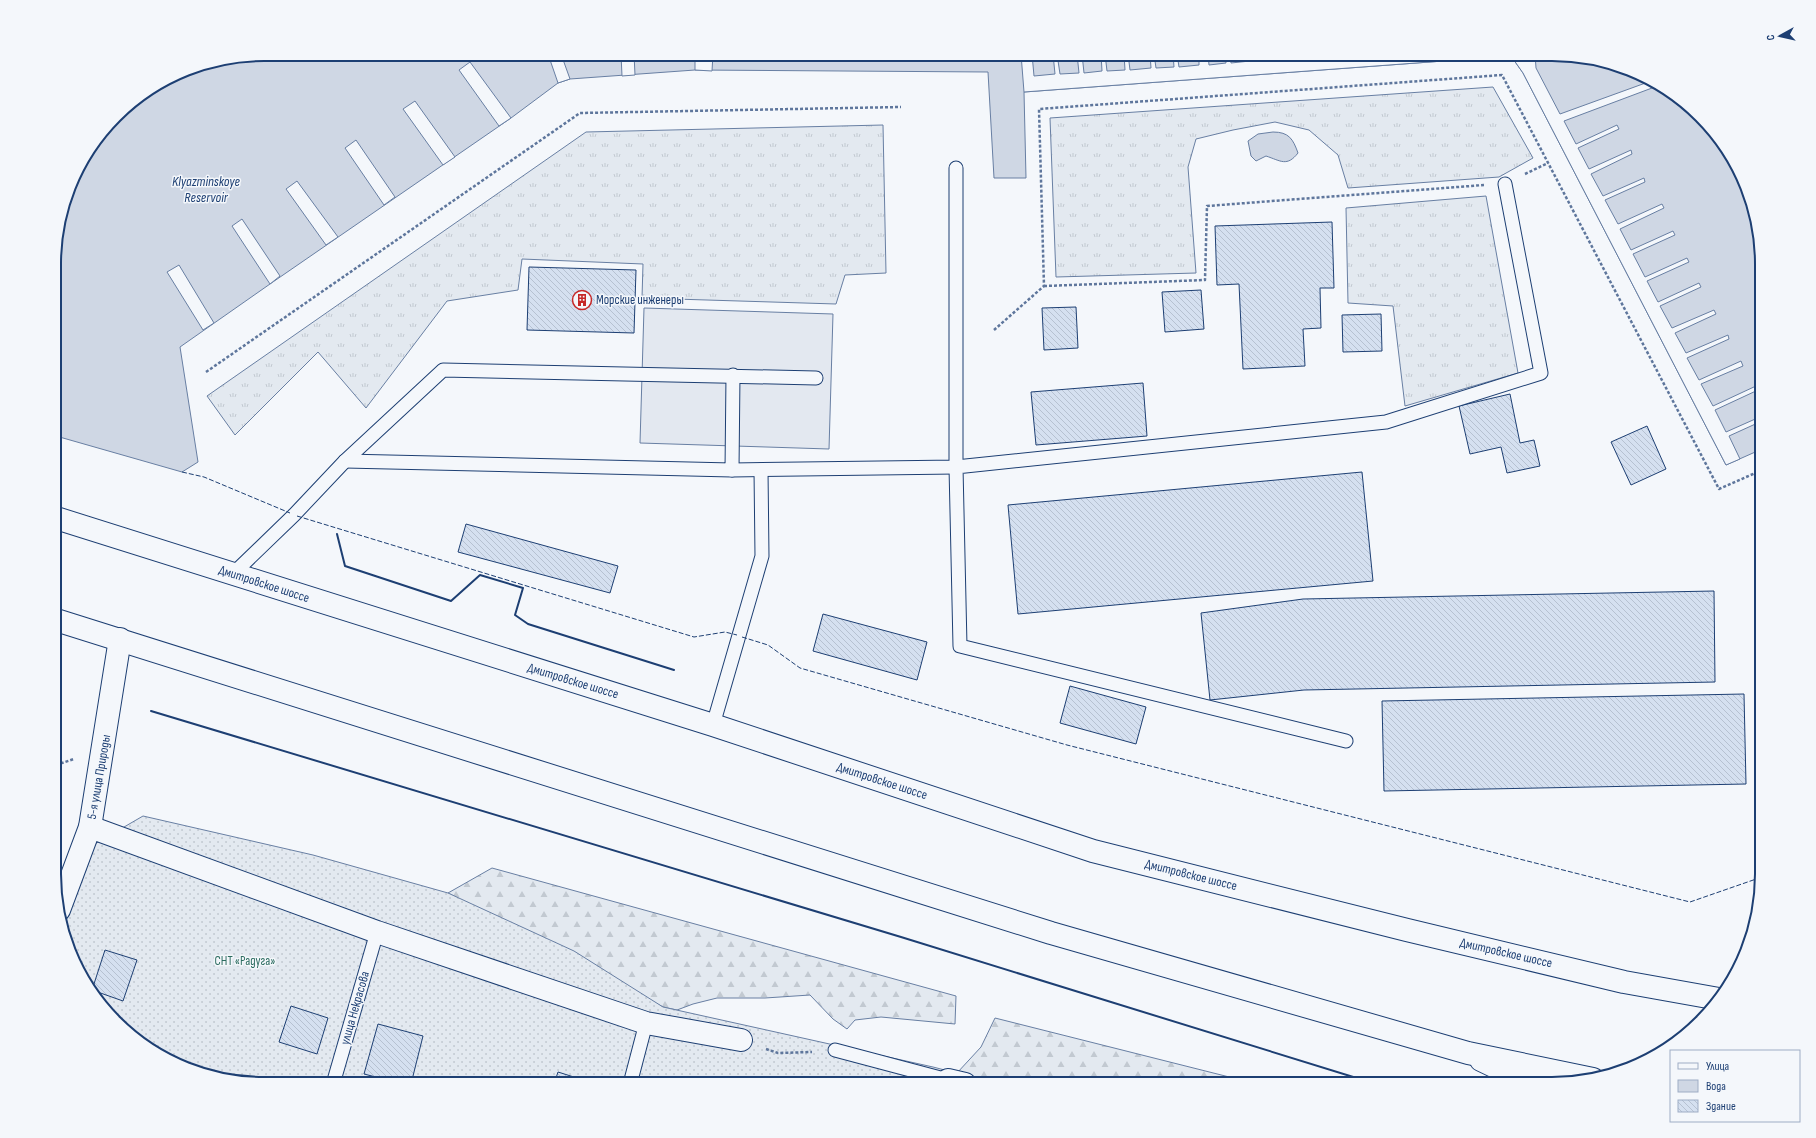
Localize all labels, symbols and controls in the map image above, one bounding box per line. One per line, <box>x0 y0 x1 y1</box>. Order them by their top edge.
north arrow <box>1760 16 1800 56</box>
text: С <box>1764 33 1777 41</box>
water label: Klyazminskoye Reservoir <box>172 173 240 206</box>
building icon: Морские инженеры <box>571 289 593 311</box>
place label: Морские инженеры <box>596 292 684 308</box>
street label: Дмитровское шоссе <box>217 562 311 606</box>
street label: Дмитровское шоссе <box>526 660 620 702</box>
street label: 5-я улица Природы <box>84 733 114 821</box>
street label: Дмитровское шоссе <box>835 759 929 803</box>
street label: Дмитровское шоссе <box>1143 856 1239 894</box>
street label: Дмитровское шоссе <box>1458 935 1554 971</box>
park label: СНТ «Радуга» <box>215 953 275 969</box>
street label: улица Некрасова <box>337 969 373 1047</box>
legend <box>1670 1050 1800 1122</box>
text: Улица <box>1706 1059 1730 1074</box>
text: Вода <box>1706 1079 1726 1094</box>
text: Здание <box>1706 1099 1736 1114</box>

